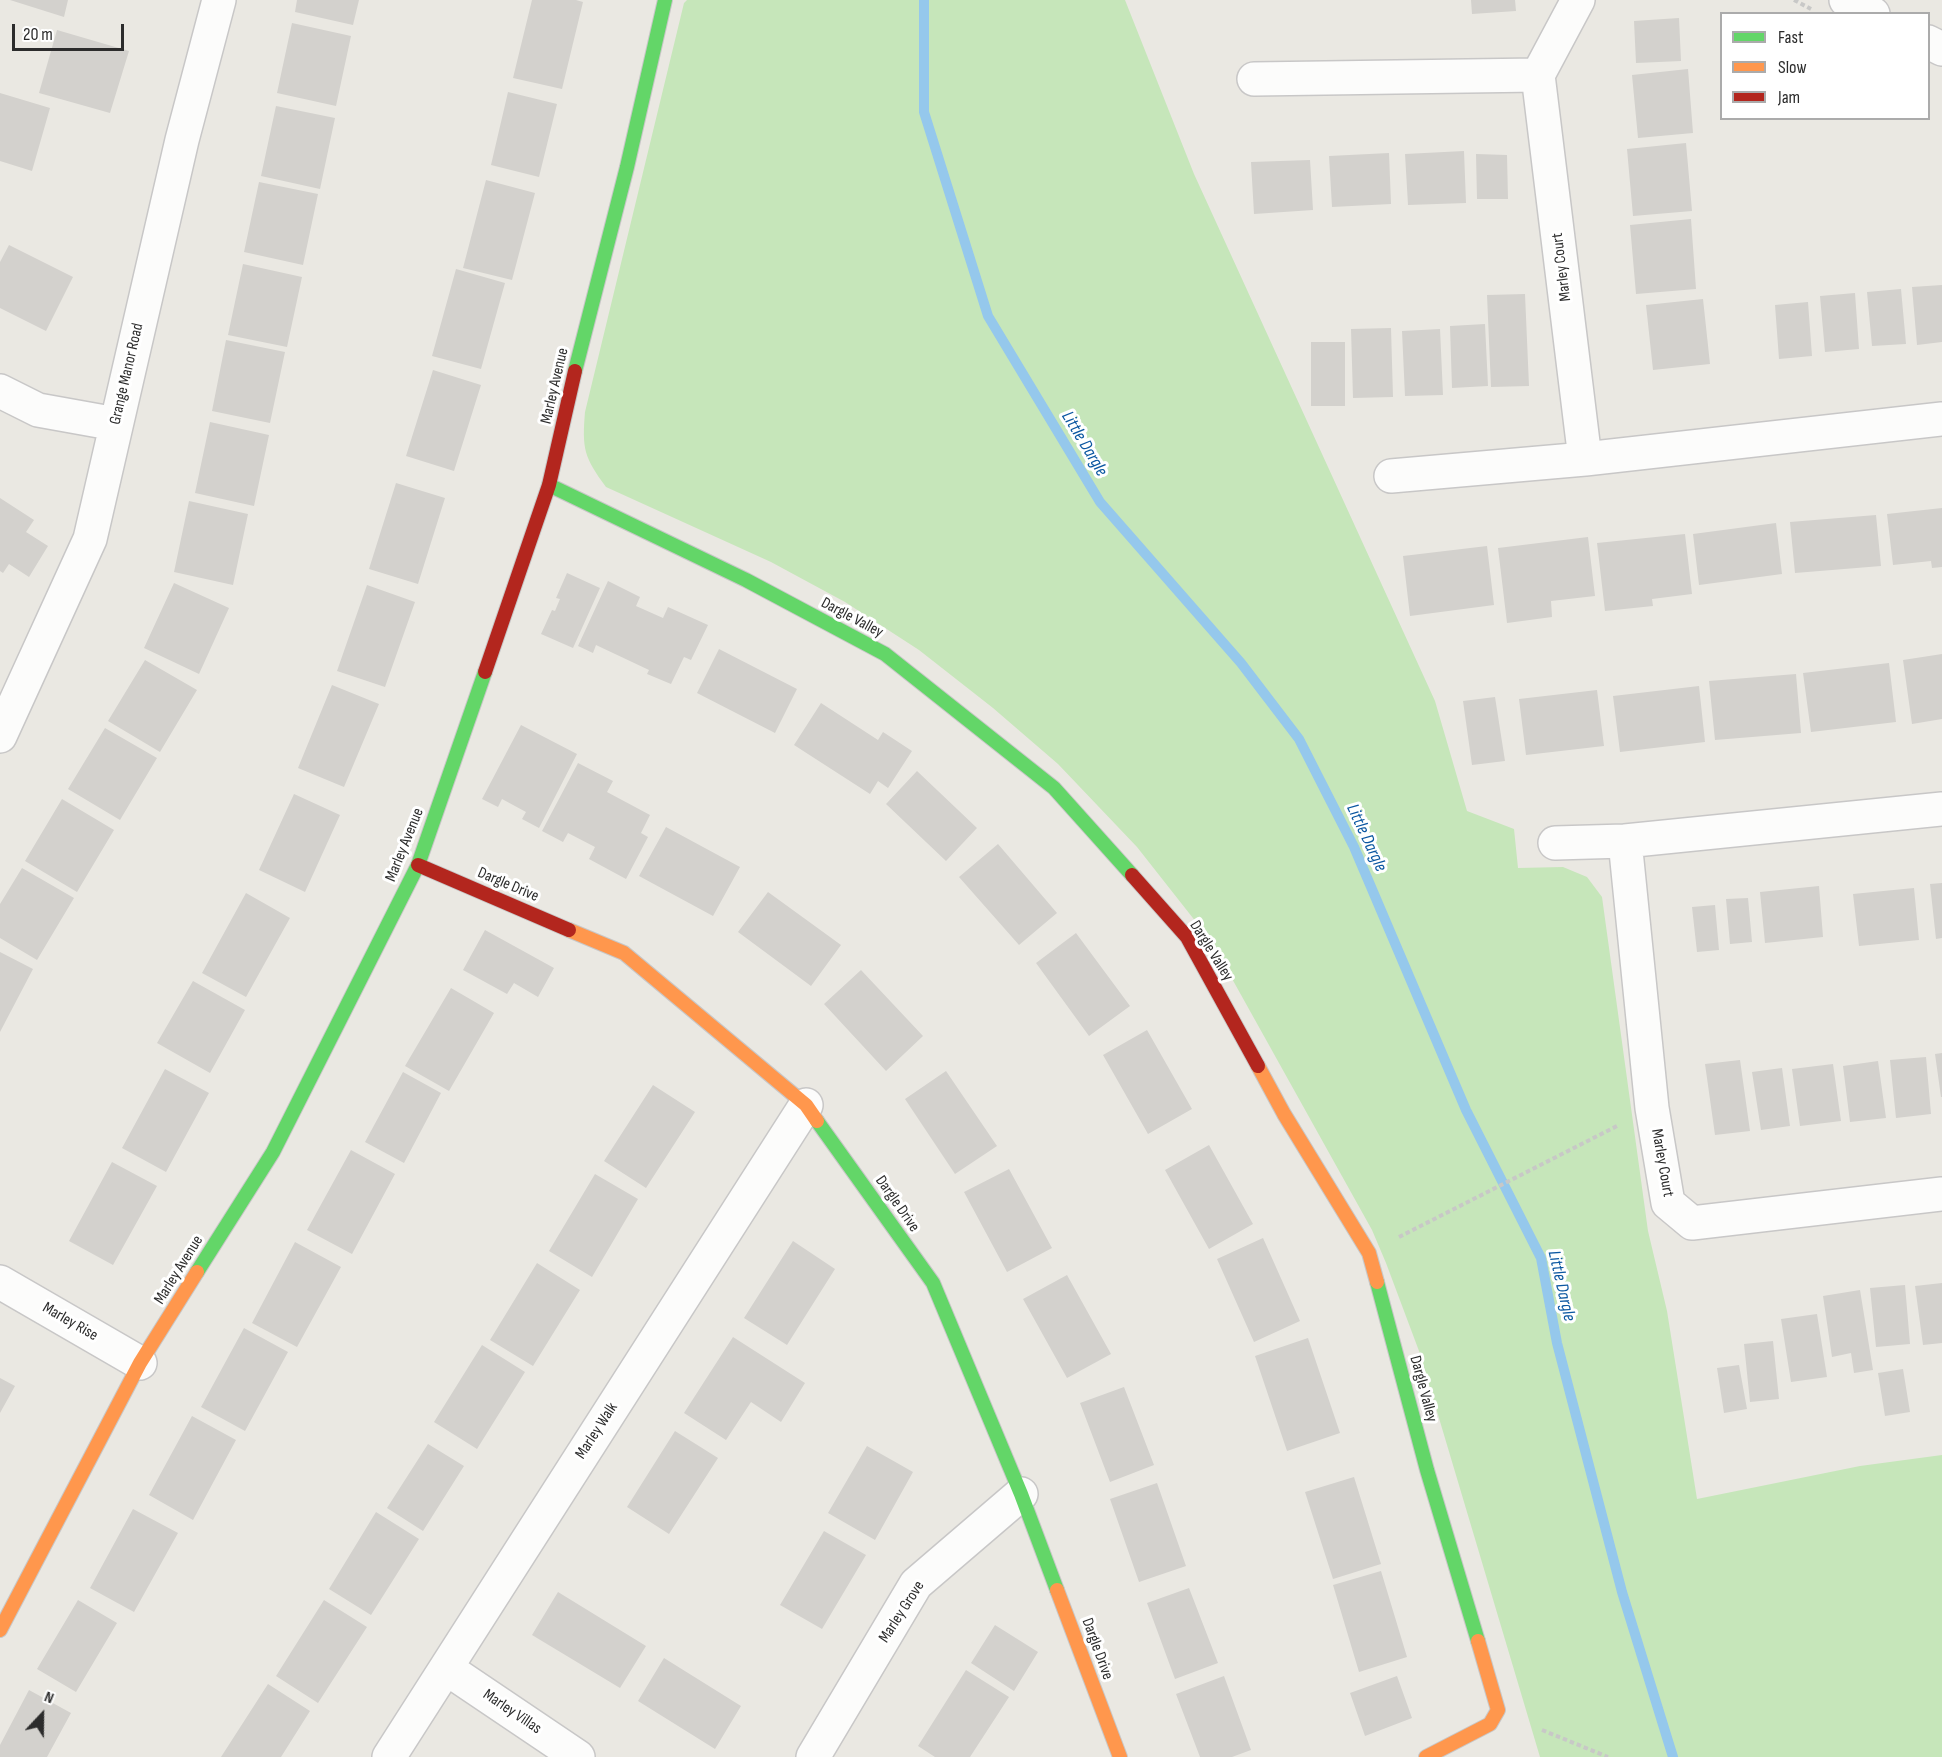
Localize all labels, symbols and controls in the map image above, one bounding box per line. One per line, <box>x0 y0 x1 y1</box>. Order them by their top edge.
scale bar <box>15 12 128 50</box>
legend <box>1720 12 1930 120</box>
text: 20 m <box>23 24 53 45</box>
text: Fast <box>1778 27 1803 48</box>
text: Slow <box>1778 57 1807 78</box>
text: Jam <box>1778 87 1800 108</box>
street label: Marley Court <box>1548 232 1576 302</box>
street label: Grange Manor Road <box>106 321 148 427</box>
street label: Marley Avenue <box>537 346 573 426</box>
water label: Little Dargle <box>1056 408 1112 480</box>
street label: Dargle Valley <box>818 594 886 642</box>
water label: Little Dargle <box>1341 801 1391 875</box>
street label: Marley Avenue <box>382 806 428 884</box>
street label: Dargle Drive <box>475 864 541 906</box>
street label: Dargle Valley <box>1185 917 1237 985</box>
street label: Marley Court <box>1647 1127 1677 1199</box>
street label: Dargle Drive <box>871 1172 923 1236</box>
street label: Marley Avenue <box>150 1232 208 1308</box>
water label: Little Dargle <box>1542 1248 1580 1324</box>
street label: Marley Rise <box>39 1298 101 1346</box>
street label: Dargle Valley <box>1405 1354 1441 1424</box>
street label: Marley Walk <box>572 1399 622 1463</box>
street label: Marley Grove <box>875 1578 929 1646</box>
street label: Dargle Drive <box>1077 1615 1117 1683</box>
north arrow <box>12 1685 72 1745</box>
street label: Marley Villas <box>479 1686 545 1738</box>
text: N <box>41 1687 56 1708</box>

